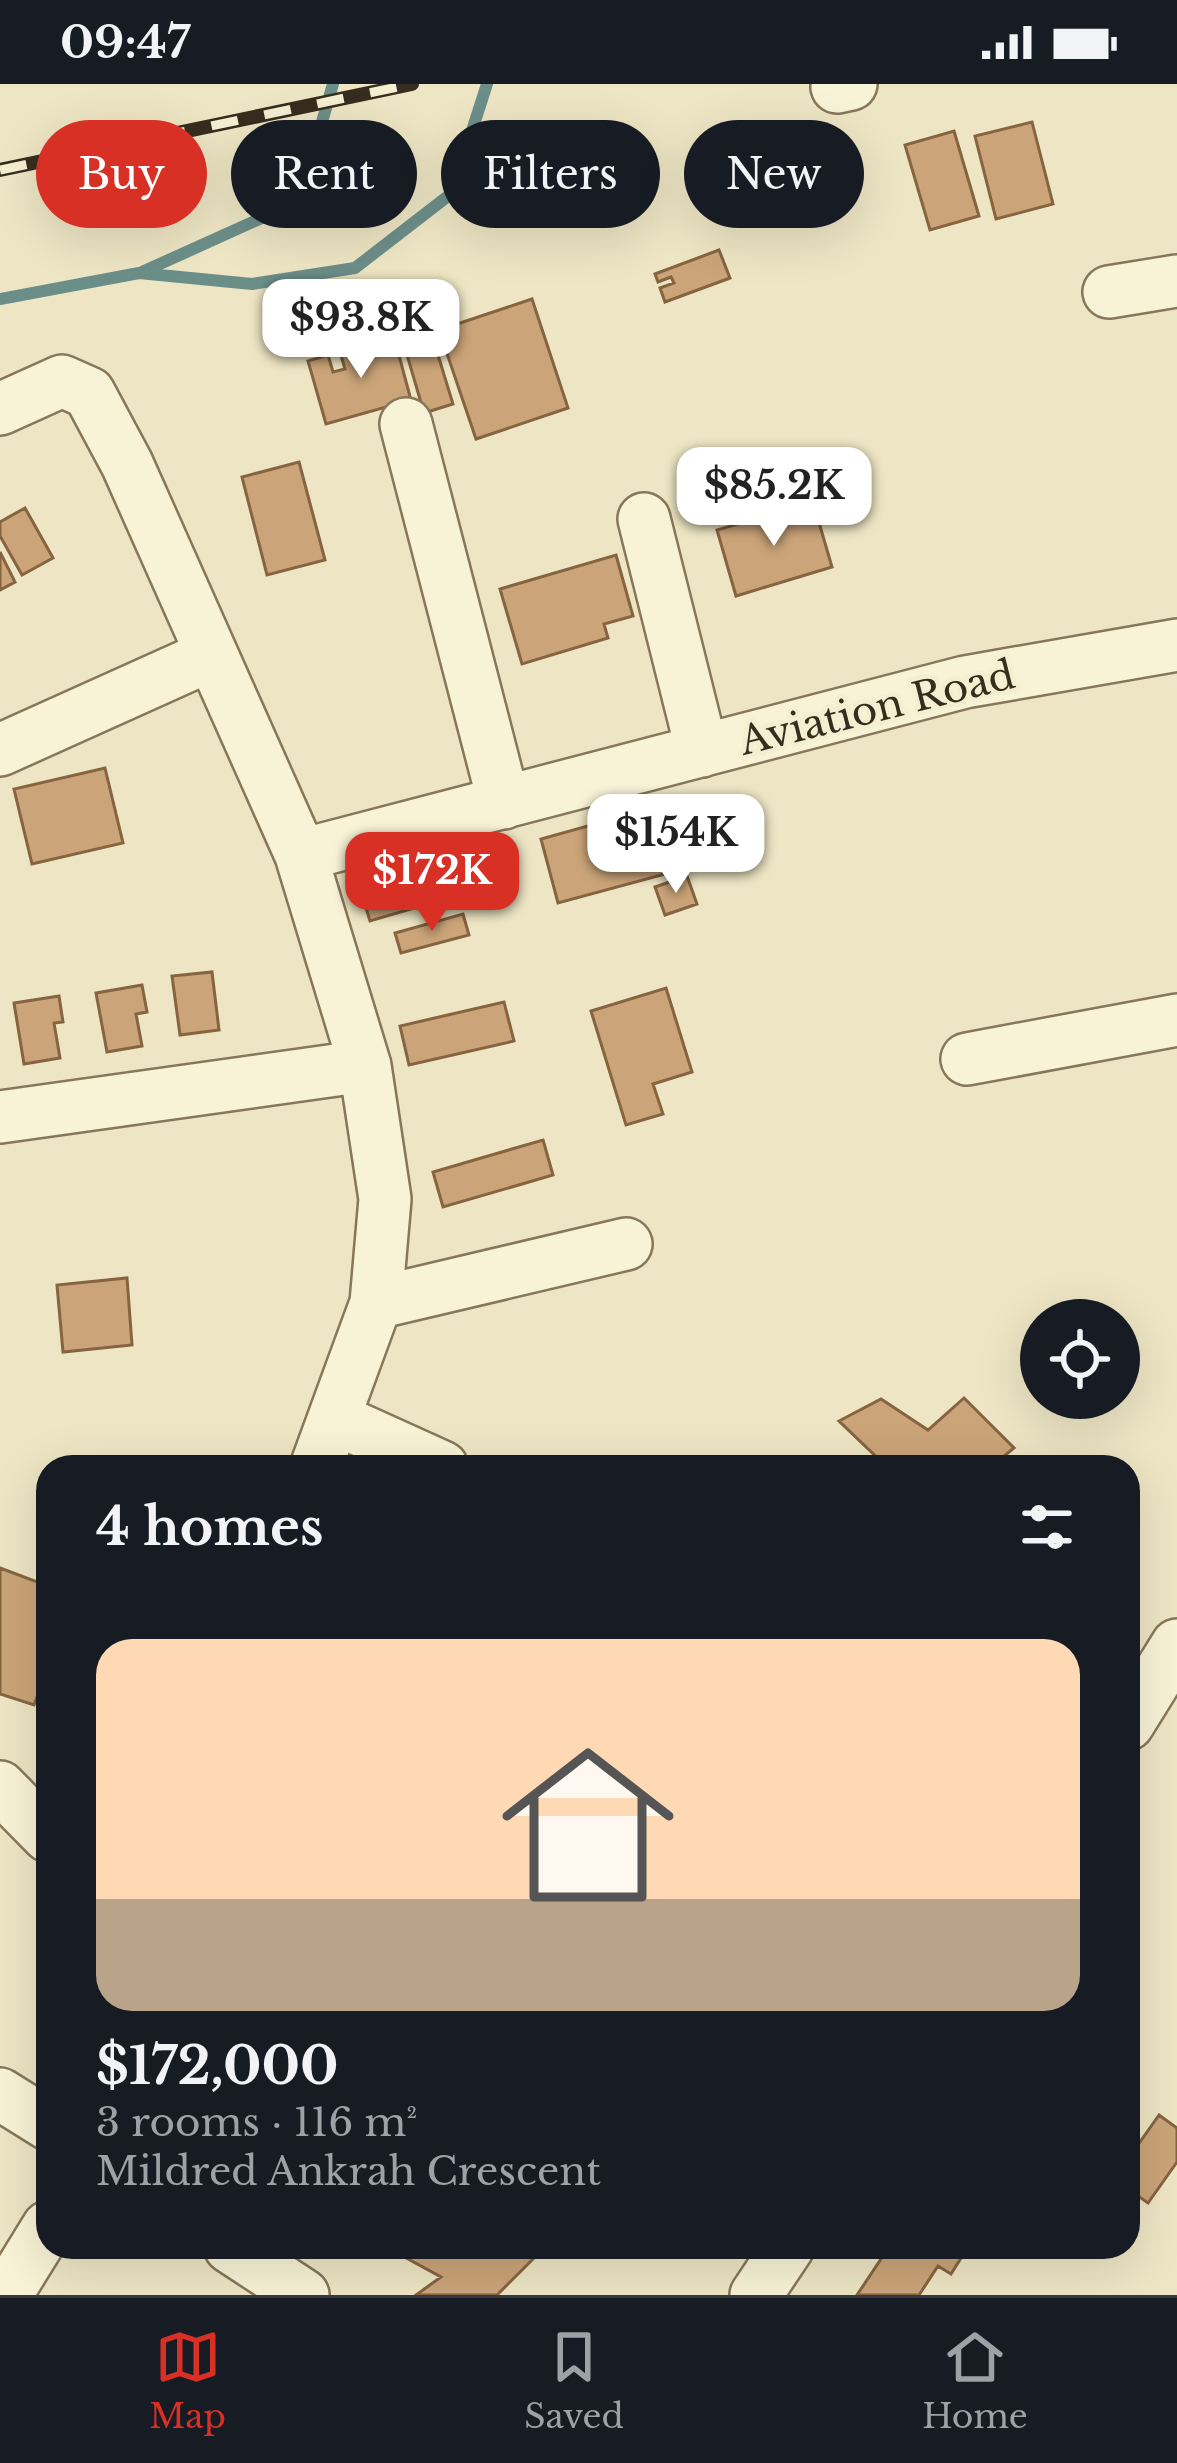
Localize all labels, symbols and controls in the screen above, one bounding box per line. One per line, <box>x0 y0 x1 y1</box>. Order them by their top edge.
text: 09:47 <box>60 14 190 70</box>
chip: Buy <box>36 120 207 228</box>
chip: Rent <box>231 120 417 228</box>
chip: Filters <box>441 120 660 228</box>
chip: New <box>684 120 864 228</box>
pin: $93.8K <box>263 279 459 381</box>
text: $93.8K <box>289 293 433 342</box>
pin: $85.2K <box>676 447 872 549</box>
text: $85.2K <box>704 461 844 510</box>
street label: Aviation Road <box>733 650 1020 766</box>
pin: $154K <box>592 794 760 896</box>
text: $154K <box>614 808 738 857</box>
pin: $172K <box>348 832 516 934</box>
text: $172K <box>372 846 492 895</box>
map controls <box>1020 1299 1140 1419</box>
button: locate <box>1020 1299 1140 1419</box>
icon: filters <box>1014 1494 1080 1560</box>
text: 4 homes <box>96 1496 324 1559</box>
icon: home <box>480 1717 696 1933</box>
text: $172,000 <box>96 2035 338 2098</box>
text: 3 rooms · 116 m² <box>96 2098 417 2147</box>
text: Mildred Ankrah Crescent <box>96 2147 601 2196</box>
tab: Map <box>149 2324 226 2437</box>
tab: Saved <box>524 2324 624 2437</box>
tab: Home <box>922 2324 1028 2437</box>

